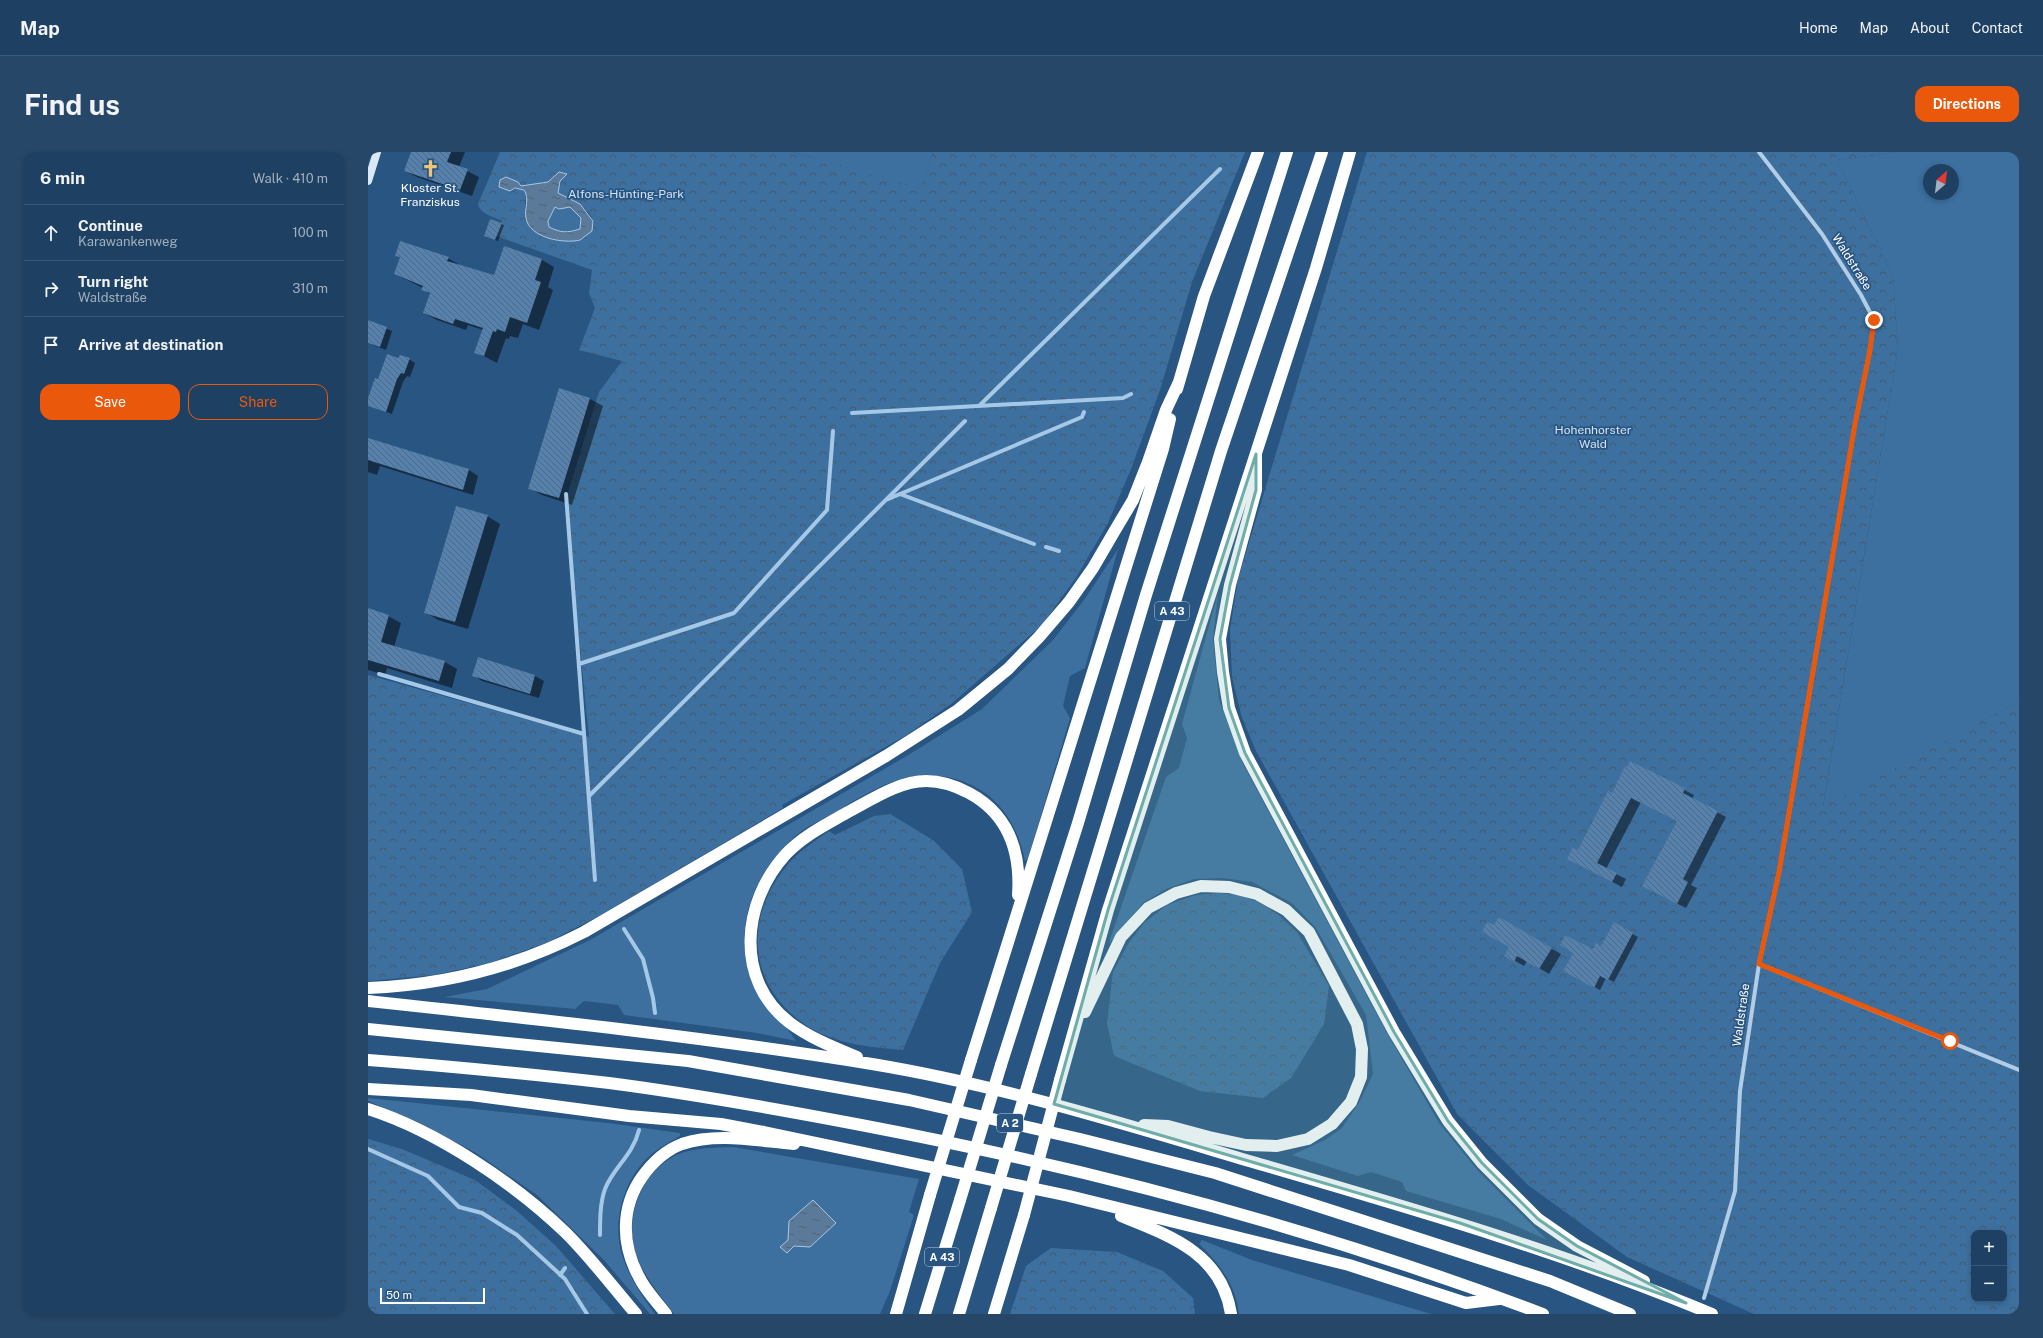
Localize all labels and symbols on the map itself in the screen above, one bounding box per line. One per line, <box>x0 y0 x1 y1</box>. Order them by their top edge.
church icon: Kloster St. Franziskus <box>420 159 440 179</box>
north arrow <box>1923 164 1959 200</box>
place label: Kloster St. Franziskus <box>400 181 460 209</box>
park label: Alfons-Hünting-Park <box>568 187 684 201</box>
street label: Waldstraße <box>1829 231 1875 293</box>
route end <box>1865 311 1883 329</box>
park label: Hohenhorster Wald <box>1555 423 1632 451</box>
road number: A 43 <box>1155 602 1189 620</box>
street label: Waldstraße <box>1730 982 1752 1047</box>
route start <box>1941 1032 1959 1050</box>
road number: A 2 <box>997 1114 1023 1132</box>
road number: A 43 <box>925 1248 959 1266</box>
scale bar <box>380 1286 485 1305</box>

